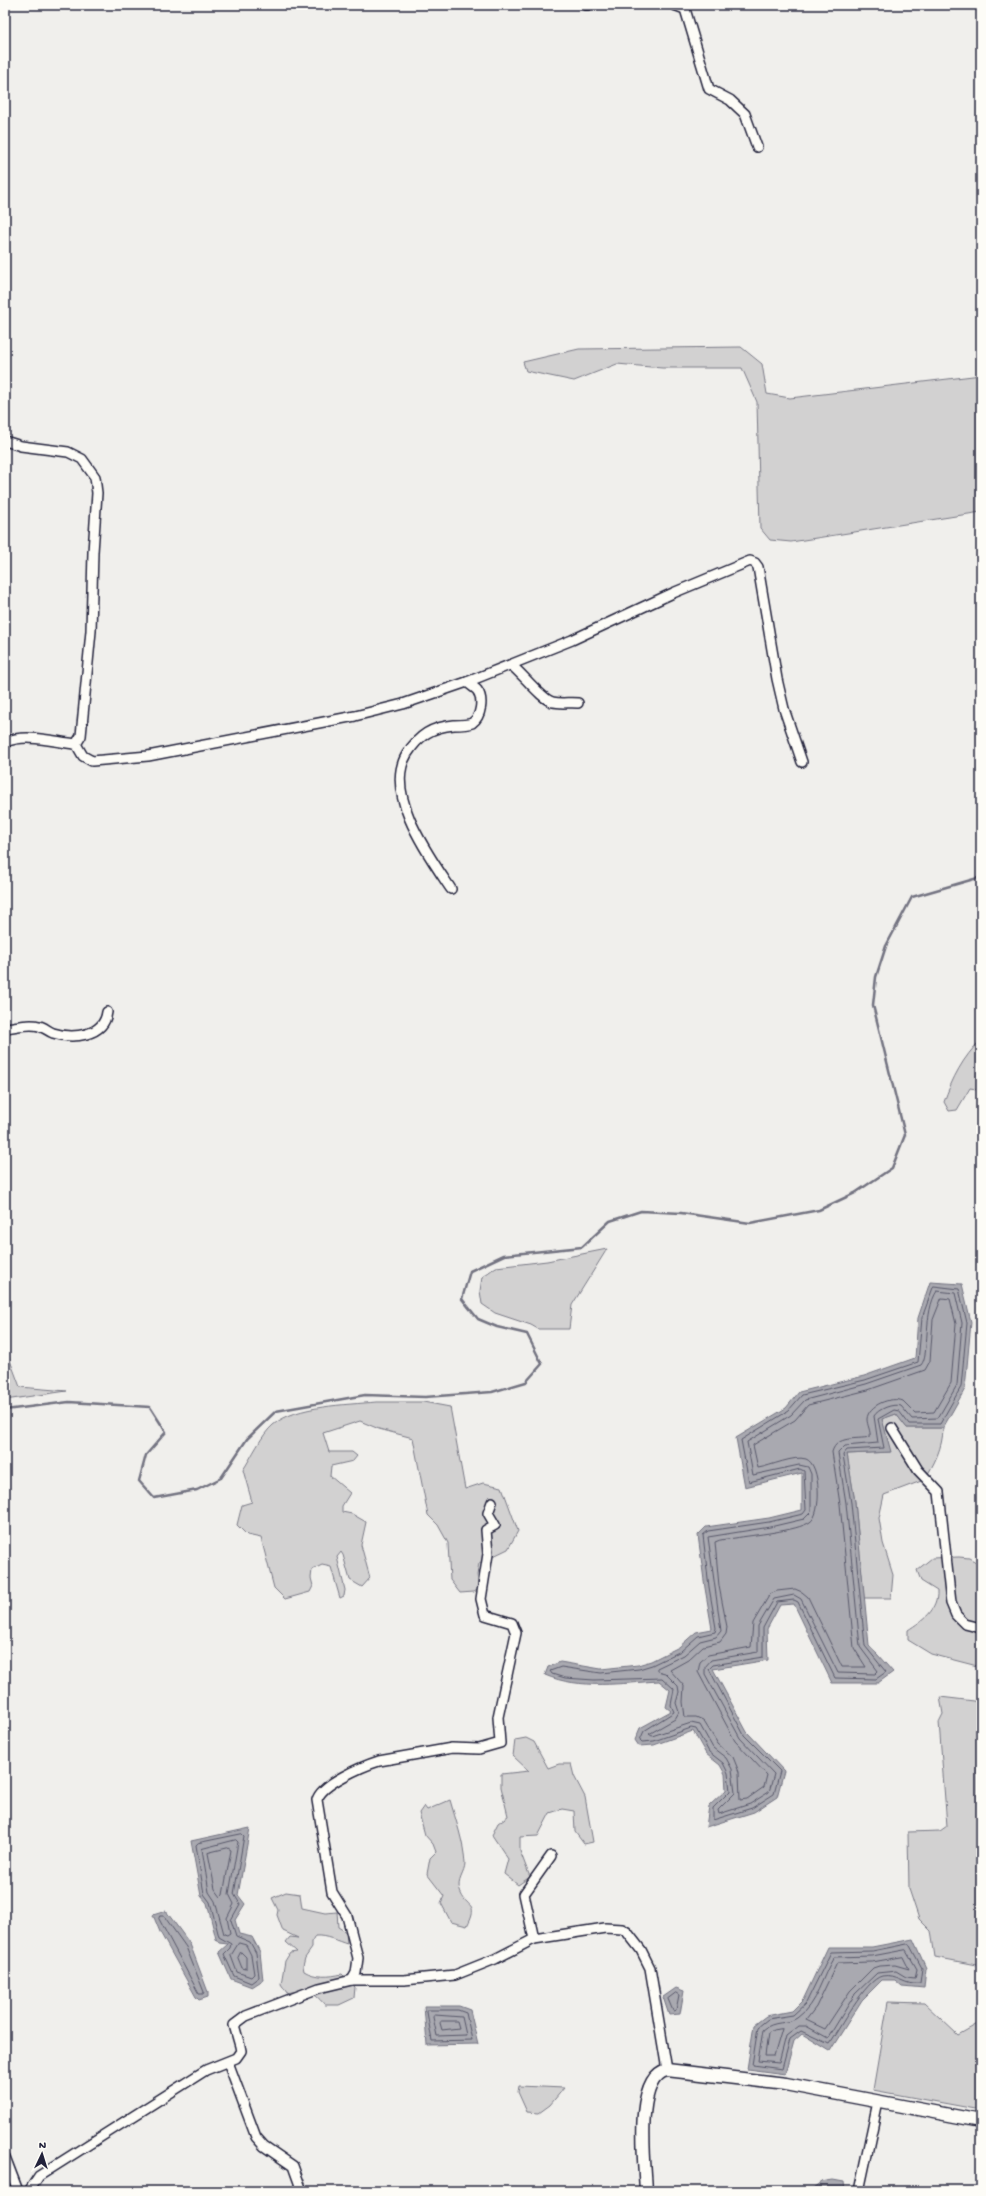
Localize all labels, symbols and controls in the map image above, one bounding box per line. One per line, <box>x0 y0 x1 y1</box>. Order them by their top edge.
north arrow <box>22 2134 62 2174</box>
text: N <box>39 2140 47 2152</box>

